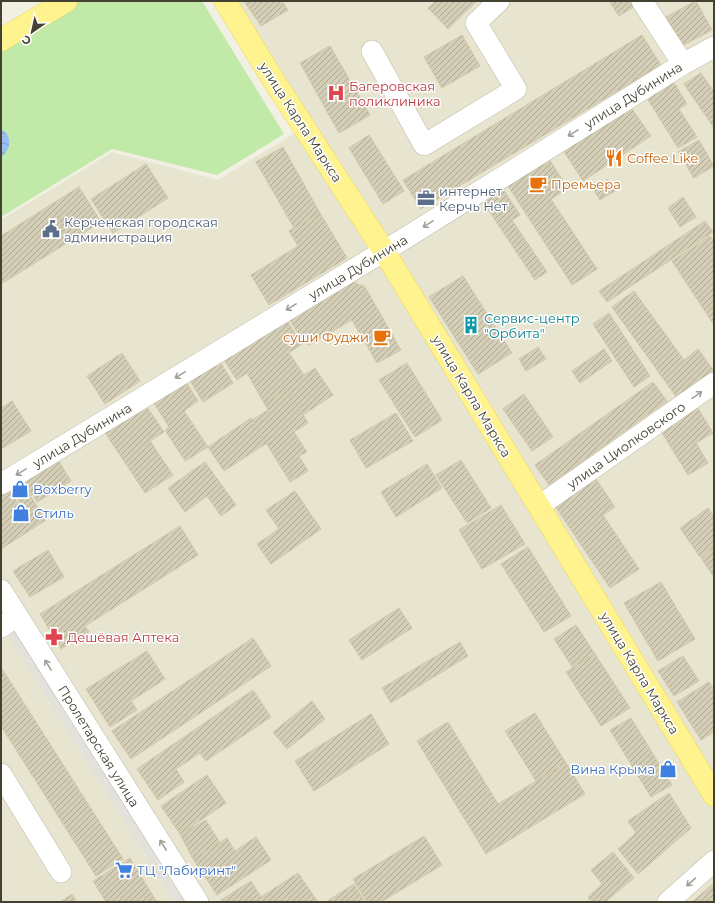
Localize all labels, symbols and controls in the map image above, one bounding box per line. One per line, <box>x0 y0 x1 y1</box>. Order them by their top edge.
north arrow <box>12 12 52 52</box>
text: С <box>19 32 34 48</box>
street label: улица Карла Маркса <box>256 58 346 185</box>
street label: улица Дубинина <box>580 58 685 132</box>
place label: Багеровская поликлиника <box>349 78 441 109</box>
hospital icon: Багеровская поликлиника <box>326 83 346 103</box>
one-way arrow <box>568 129 579 137</box>
restaurant icon: Coffee Like <box>604 148 624 168</box>
place label: Coffee Like <box>627 150 699 166</box>
cafe icon: Премьера <box>528 174 548 194</box>
place label: Премьера <box>551 176 621 192</box>
place label: интернет Керчь Нет <box>439 183 509 214</box>
office icon: интернет Керчь Нет <box>416 188 436 208</box>
place label: Керченская городская администрация <box>64 214 218 245</box>
public building icon: Керченская городская администрация <box>41 219 61 239</box>
one-way arrow <box>422 221 434 229</box>
street label: улица Дубинина <box>305 231 410 303</box>
one-way arrow <box>285 304 297 312</box>
place label: Сервис-центр "Орбита" <box>484 310 580 341</box>
building icon: Сервис-центр "Орбита" <box>461 315 481 335</box>
cafe icon: суши Фуджи <box>372 327 392 347</box>
place label: суши Фуджи <box>283 329 369 345</box>
street label: улица Карла Маркса <box>429 331 515 460</box>
one-way arrow <box>175 371 186 379</box>
one-way arrow <box>691 391 702 399</box>
street label: улица Циолковского <box>563 398 688 492</box>
street label: улица Дубинина <box>29 399 134 471</box>
one-way arrow <box>15 468 27 476</box>
shop icon: Boxberry <box>10 479 30 499</box>
place label: Boxberry <box>33 481 93 497</box>
shop icon: Стиль <box>11 503 31 523</box>
place label: Стиль <box>34 505 74 521</box>
street label: улица Карла Маркса <box>597 608 683 737</box>
pharmacy icon: Дешёвая Аптека <box>44 627 64 647</box>
place label: Дешёвая Аптека <box>67 629 179 645</box>
one-way arrow <box>44 660 52 671</box>
street label: Пролетарская улица <box>55 682 143 810</box>
shop icon: Вина Крыма <box>658 759 678 779</box>
place label: Вина Крыма <box>571 761 655 777</box>
one-way arrow <box>158 840 167 851</box>
supermarket icon: ТЦ "Лабиринт" <box>114 860 134 880</box>
place label: ТЦ "Лабиринт" <box>137 862 236 878</box>
one-way arrow <box>686 877 696 886</box>

